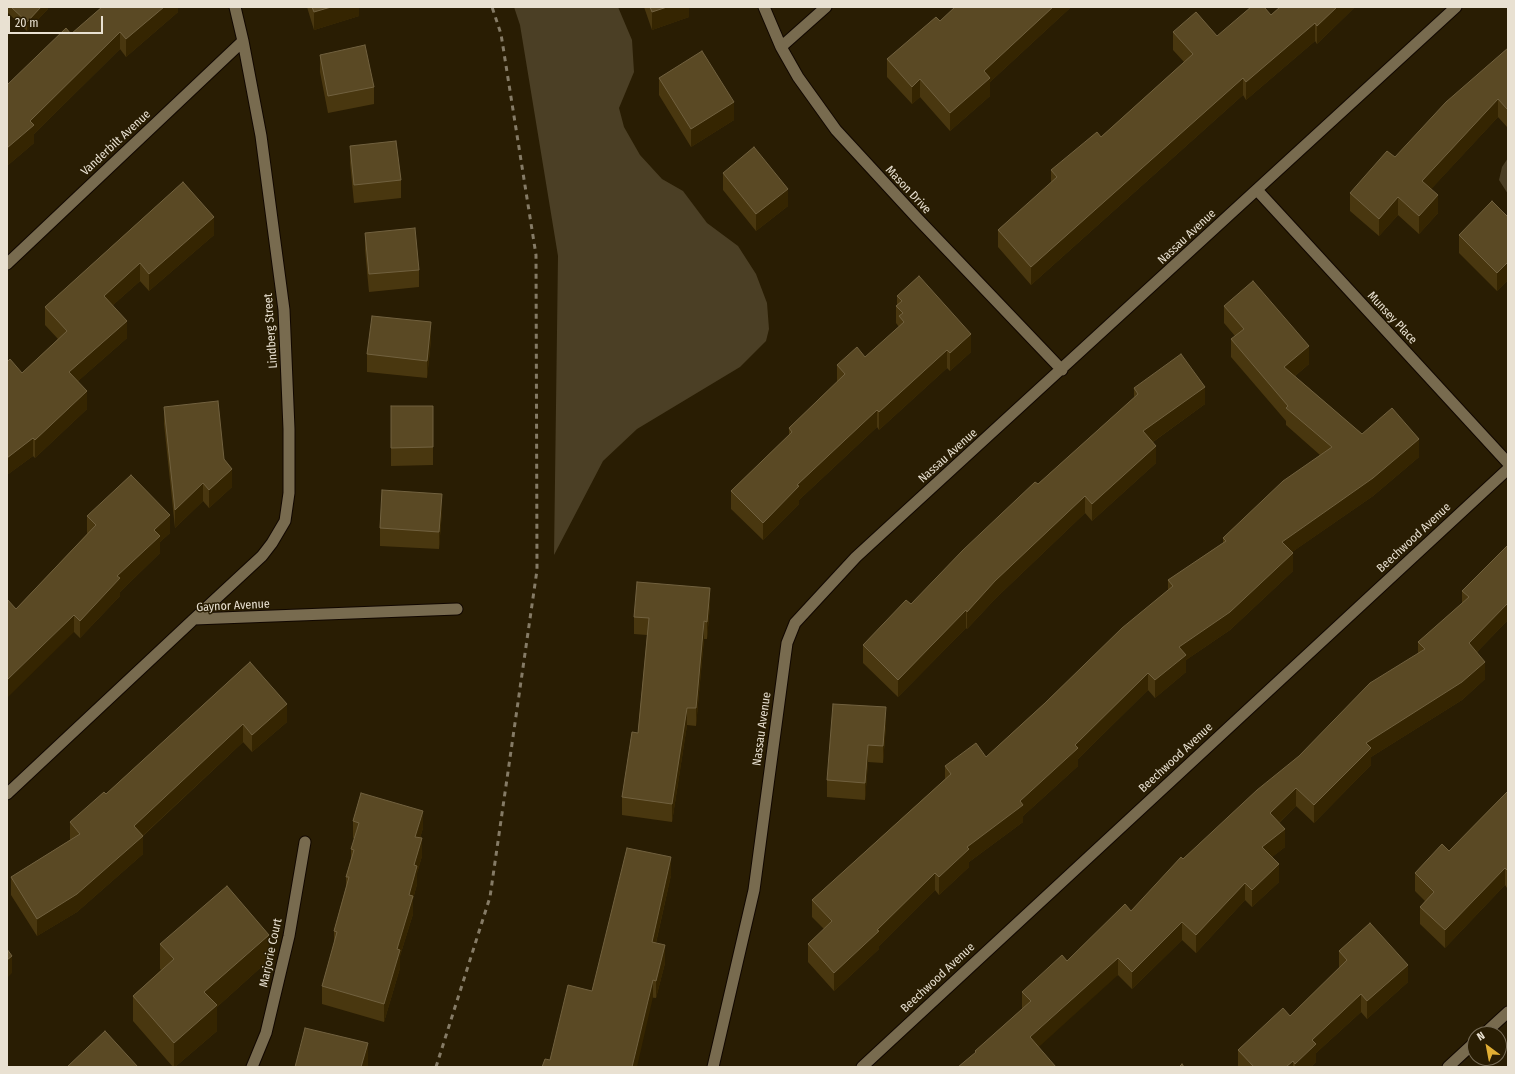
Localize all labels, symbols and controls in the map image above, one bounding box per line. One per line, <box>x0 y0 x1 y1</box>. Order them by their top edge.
scale bar <box>10 8 105 34</box>
text: 20 m <box>15 16 39 30</box>
street label: Vanderbilt Avenue <box>78 107 154 179</box>
street label: Mason Drive <box>882 163 934 217</box>
street label: Nassau Avenue <box>1155 206 1219 268</box>
street label: Munsey Place <box>1364 289 1420 347</box>
street label: Lindberg Street <box>261 293 281 369</box>
street label: Nassau Avenue <box>916 426 980 486</box>
street label: Beechwood Avenue <box>1374 500 1454 576</box>
street label: Gaynor Avenue <box>196 597 270 615</box>
street label: Nassau Avenue <box>750 691 774 767</box>
street label: Beechwood Avenue <box>1136 720 1216 796</box>
street label: Marjorie Court <box>257 917 285 989</box>
street label: Beechwood Avenue <box>898 940 978 1016</box>
north arrow <box>1467 1026 1507 1066</box>
text: N <box>1475 1029 1487 1044</box>

